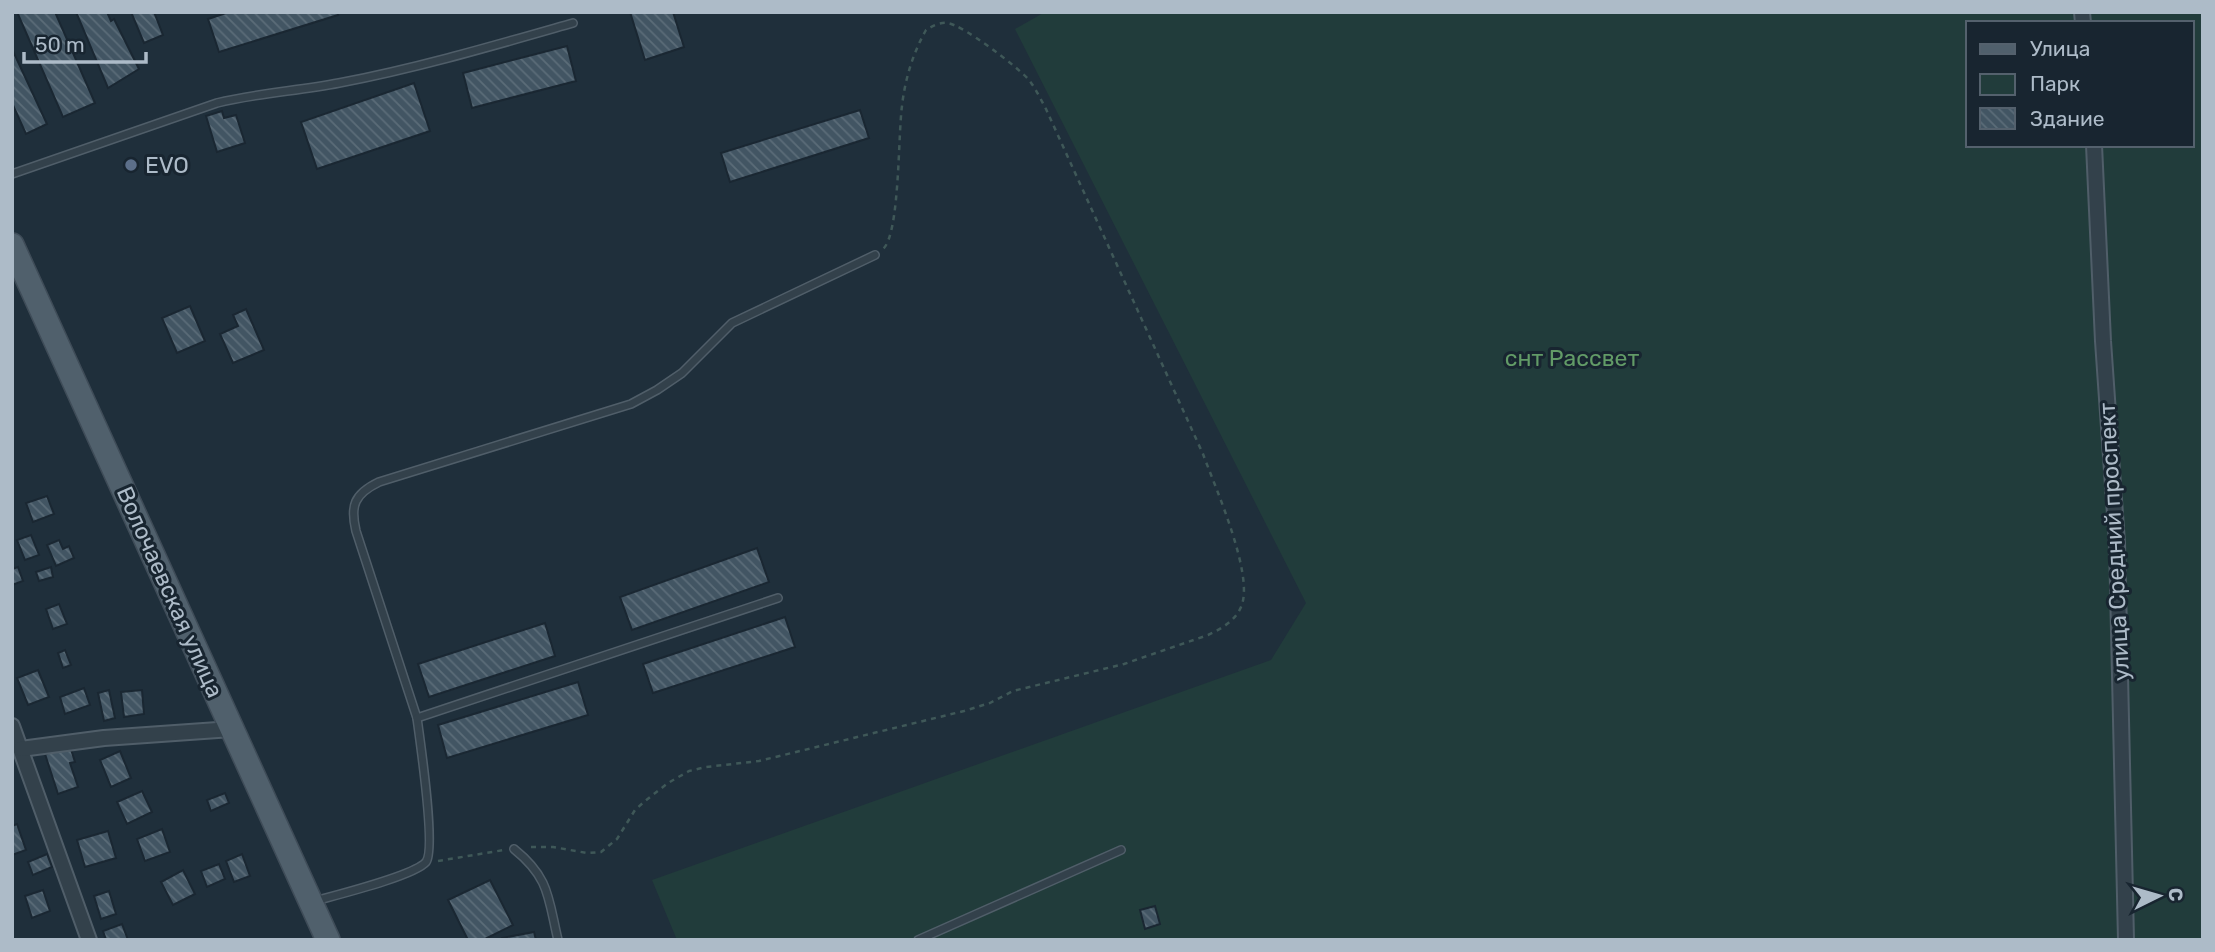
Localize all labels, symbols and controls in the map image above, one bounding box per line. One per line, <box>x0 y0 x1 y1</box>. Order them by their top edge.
scale bar <box>24 21 147 65</box>
legend <box>1966 21 2194 147</box>
text: 50 m <box>35 32 85 57</box>
text: Улица <box>2030 36 2090 61</box>
text: Парк <box>2030 71 2080 96</box>
text: Здание <box>2030 106 2105 131</box>
place label: EVO <box>145 151 189 179</box>
marker: EVO <box>123 157 139 173</box>
park label: снт Рассвет <box>1505 344 1639 372</box>
street label: улица Средний проспект <box>2093 402 2135 682</box>
street label: Волочаевская улица <box>111 482 229 702</box>
north arrow <box>2124 861 2194 931</box>
text: С <box>2163 887 2187 902</box>

